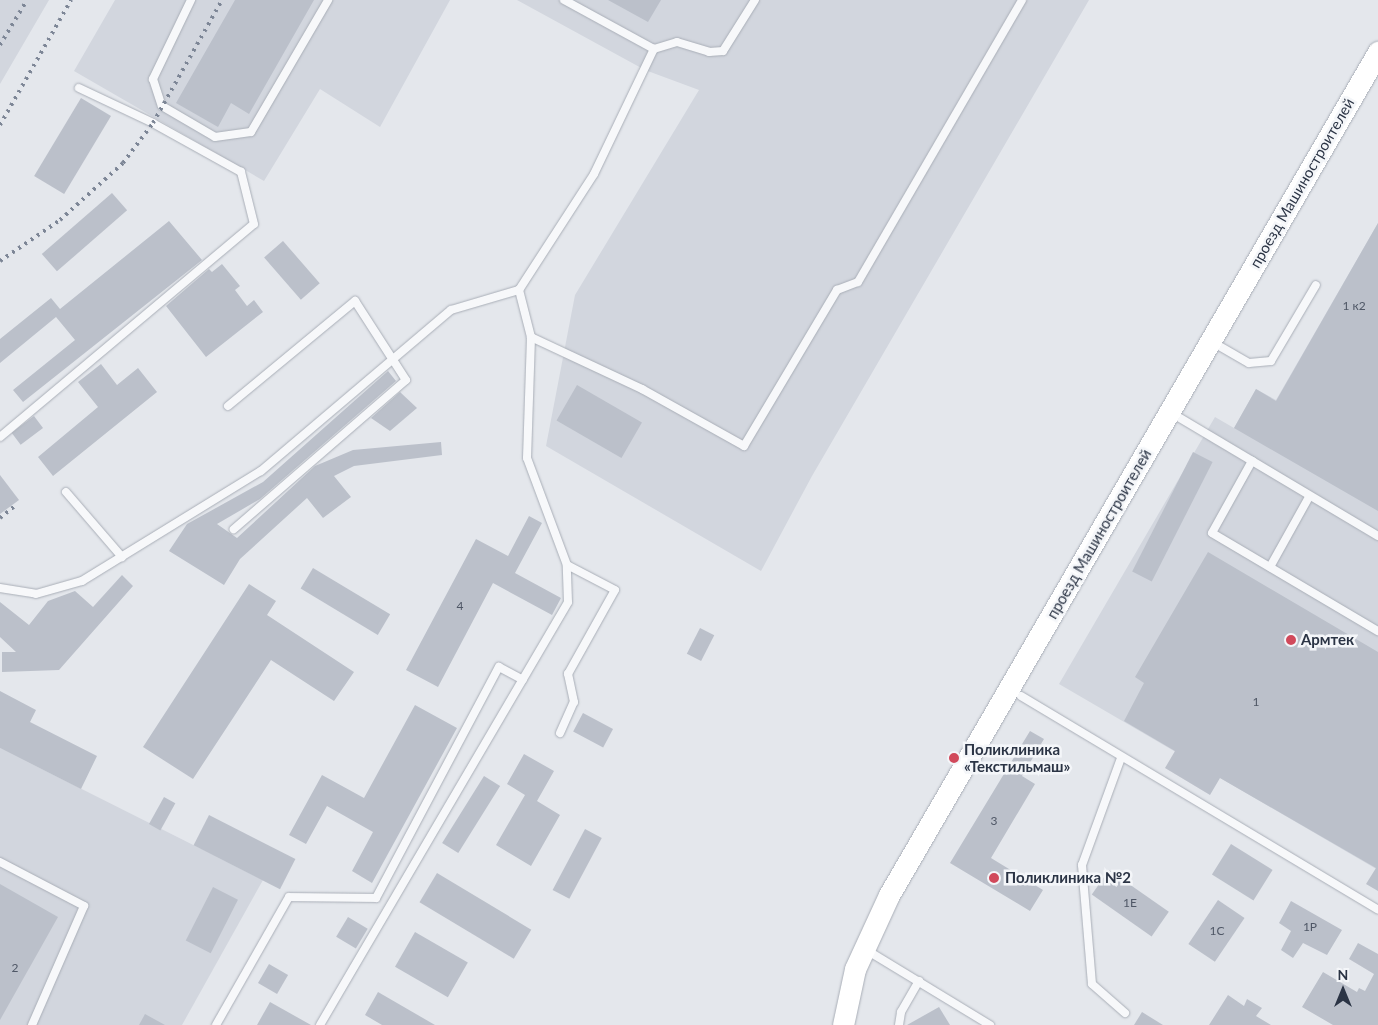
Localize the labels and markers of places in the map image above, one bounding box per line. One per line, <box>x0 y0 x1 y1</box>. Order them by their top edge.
place label: Армтек <box>1301 631 1354 649</box>
marker: Армтек <box>1285 634 1297 646</box>
place label: Поликлиника «Текстильмаш» <box>964 740 1070 775</box>
marker: Поликлиника «Текстильмаш» <box>948 752 960 764</box>
place label: Поликлиника №2 <box>1005 869 1131 887</box>
marker: Поликлиника №2 <box>987 871 1001 885</box>

